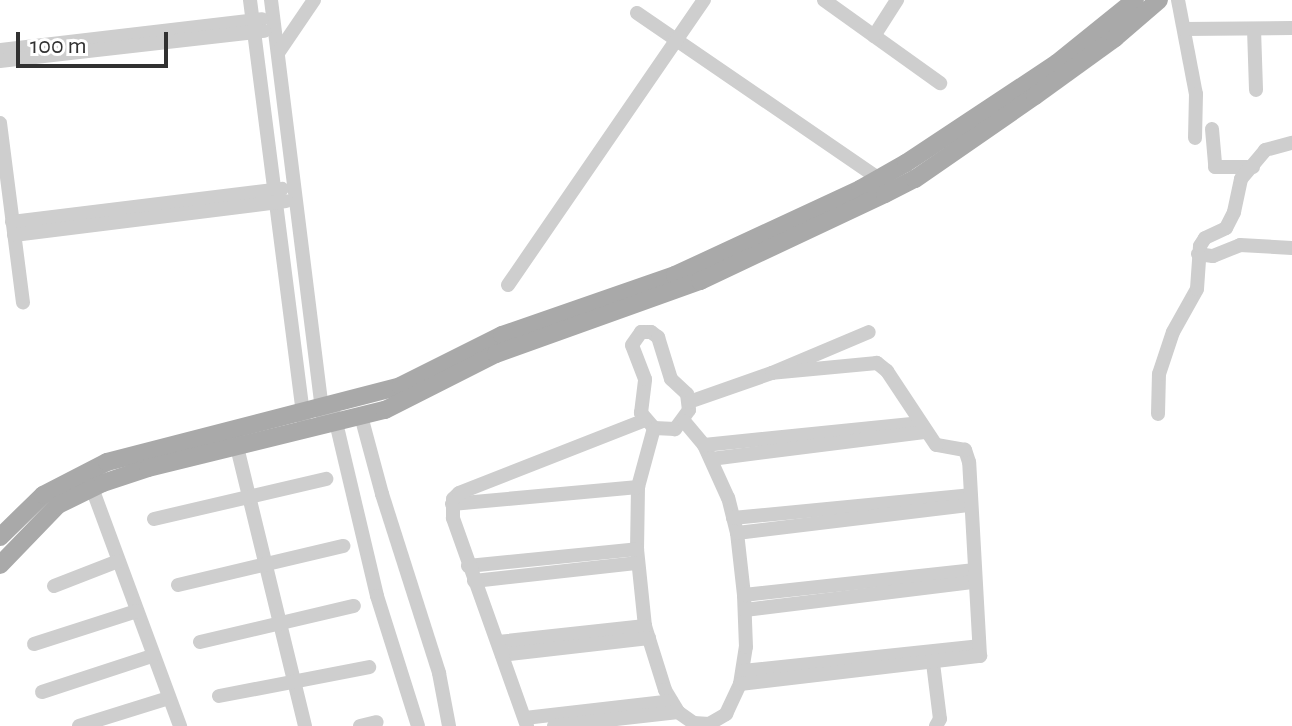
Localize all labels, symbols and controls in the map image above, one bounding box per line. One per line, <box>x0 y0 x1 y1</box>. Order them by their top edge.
scale bar <box>20 16 172 66</box>
text: 100 m <box>30 34 87 58</box>

